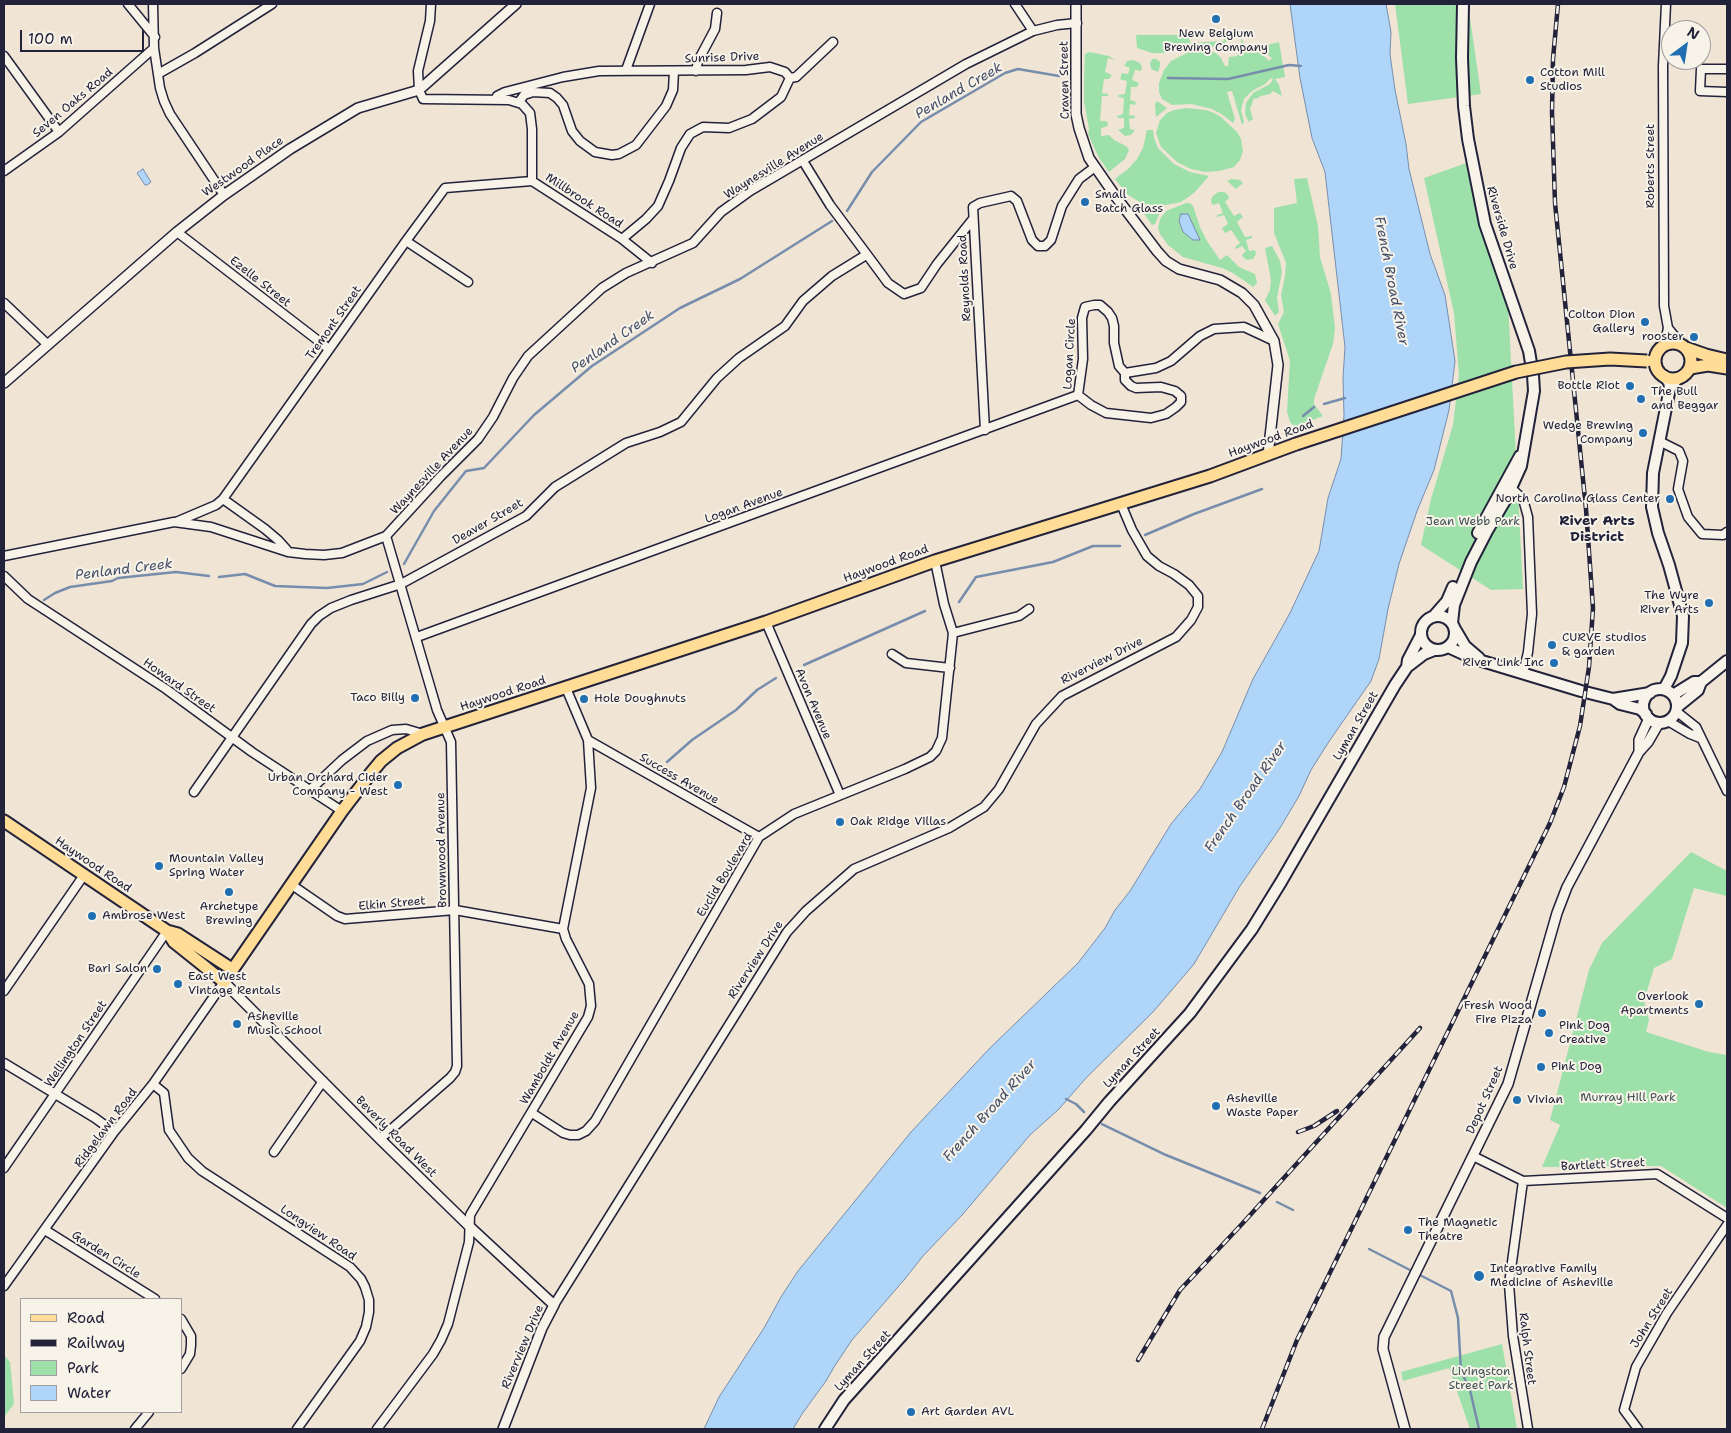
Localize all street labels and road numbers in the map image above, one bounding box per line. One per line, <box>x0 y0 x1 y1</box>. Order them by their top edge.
street label: Craven Street <box>1057 41 1073 119</box>
street label: Sunrise Drive <box>684 49 760 67</box>
street label: Seven Oaks Road <box>30 65 116 141</box>
street label: Roberts Street <box>1644 124 1658 208</box>
street label: Waynesville Avenue <box>722 130 826 202</box>
street label: Westwood Place <box>200 134 286 200</box>
street label: Millbrook Road <box>542 171 626 231</box>
street label: Riverside Drive <box>1483 185 1521 271</box>
street label: Reynolds Road <box>956 234 974 322</box>
street label: Ezelle Street <box>226 254 294 310</box>
street label: Tremont Street <box>303 283 365 363</box>
street label: Logan Circle <box>1061 318 1079 390</box>
street label: Haywood Road <box>1227 417 1315 461</box>
street label: Waynesville Avenue <box>388 424 476 518</box>
street label: Logan Avenue <box>703 485 785 527</box>
street label: Deaver Street <box>450 496 526 548</box>
street label: Haywood Road <box>842 542 930 586</box>
street label: Riverview Drive <box>1059 634 1145 688</box>
street label: Howard Street <box>140 656 218 716</box>
street label: Avon Avenue <box>792 666 834 742</box>
street label: Haywood Road <box>458 673 548 715</box>
street label: Lyman Street <box>1330 689 1382 763</box>
street label: Success Avenue <box>637 750 721 808</box>
street label: Brownwood Avenue <box>434 792 450 908</box>
street label: Euclid Boulevard <box>694 830 756 920</box>
street label: Haywood Road <box>52 834 134 896</box>
street label: Elkin Street <box>358 894 426 914</box>
street label: Riverview Drive <box>725 918 787 1002</box>
street label: Wellington Street <box>42 998 110 1090</box>
street label: Wamboldt Avenue <box>517 1009 583 1107</box>
street label: Lyman Street <box>1100 1025 1164 1091</box>
street label: Depot Street <box>1464 1064 1506 1136</box>
street label: Ridgelawn Road <box>71 1085 141 1171</box>
street label: Beverly Road West <box>352 1093 440 1181</box>
street label: Bartlett Street <box>1560 1156 1646 1174</box>
street label: Longview Road <box>277 1202 359 1264</box>
street label: Garden Circle <box>69 1228 143 1282</box>
street label: John Street <box>1628 1285 1676 1351</box>
street label: Riverview Drive <box>499 1303 547 1391</box>
street label: Ralph Street <box>1515 1312 1539 1386</box>
street label: Lyman Street <box>832 1327 894 1395</box>

